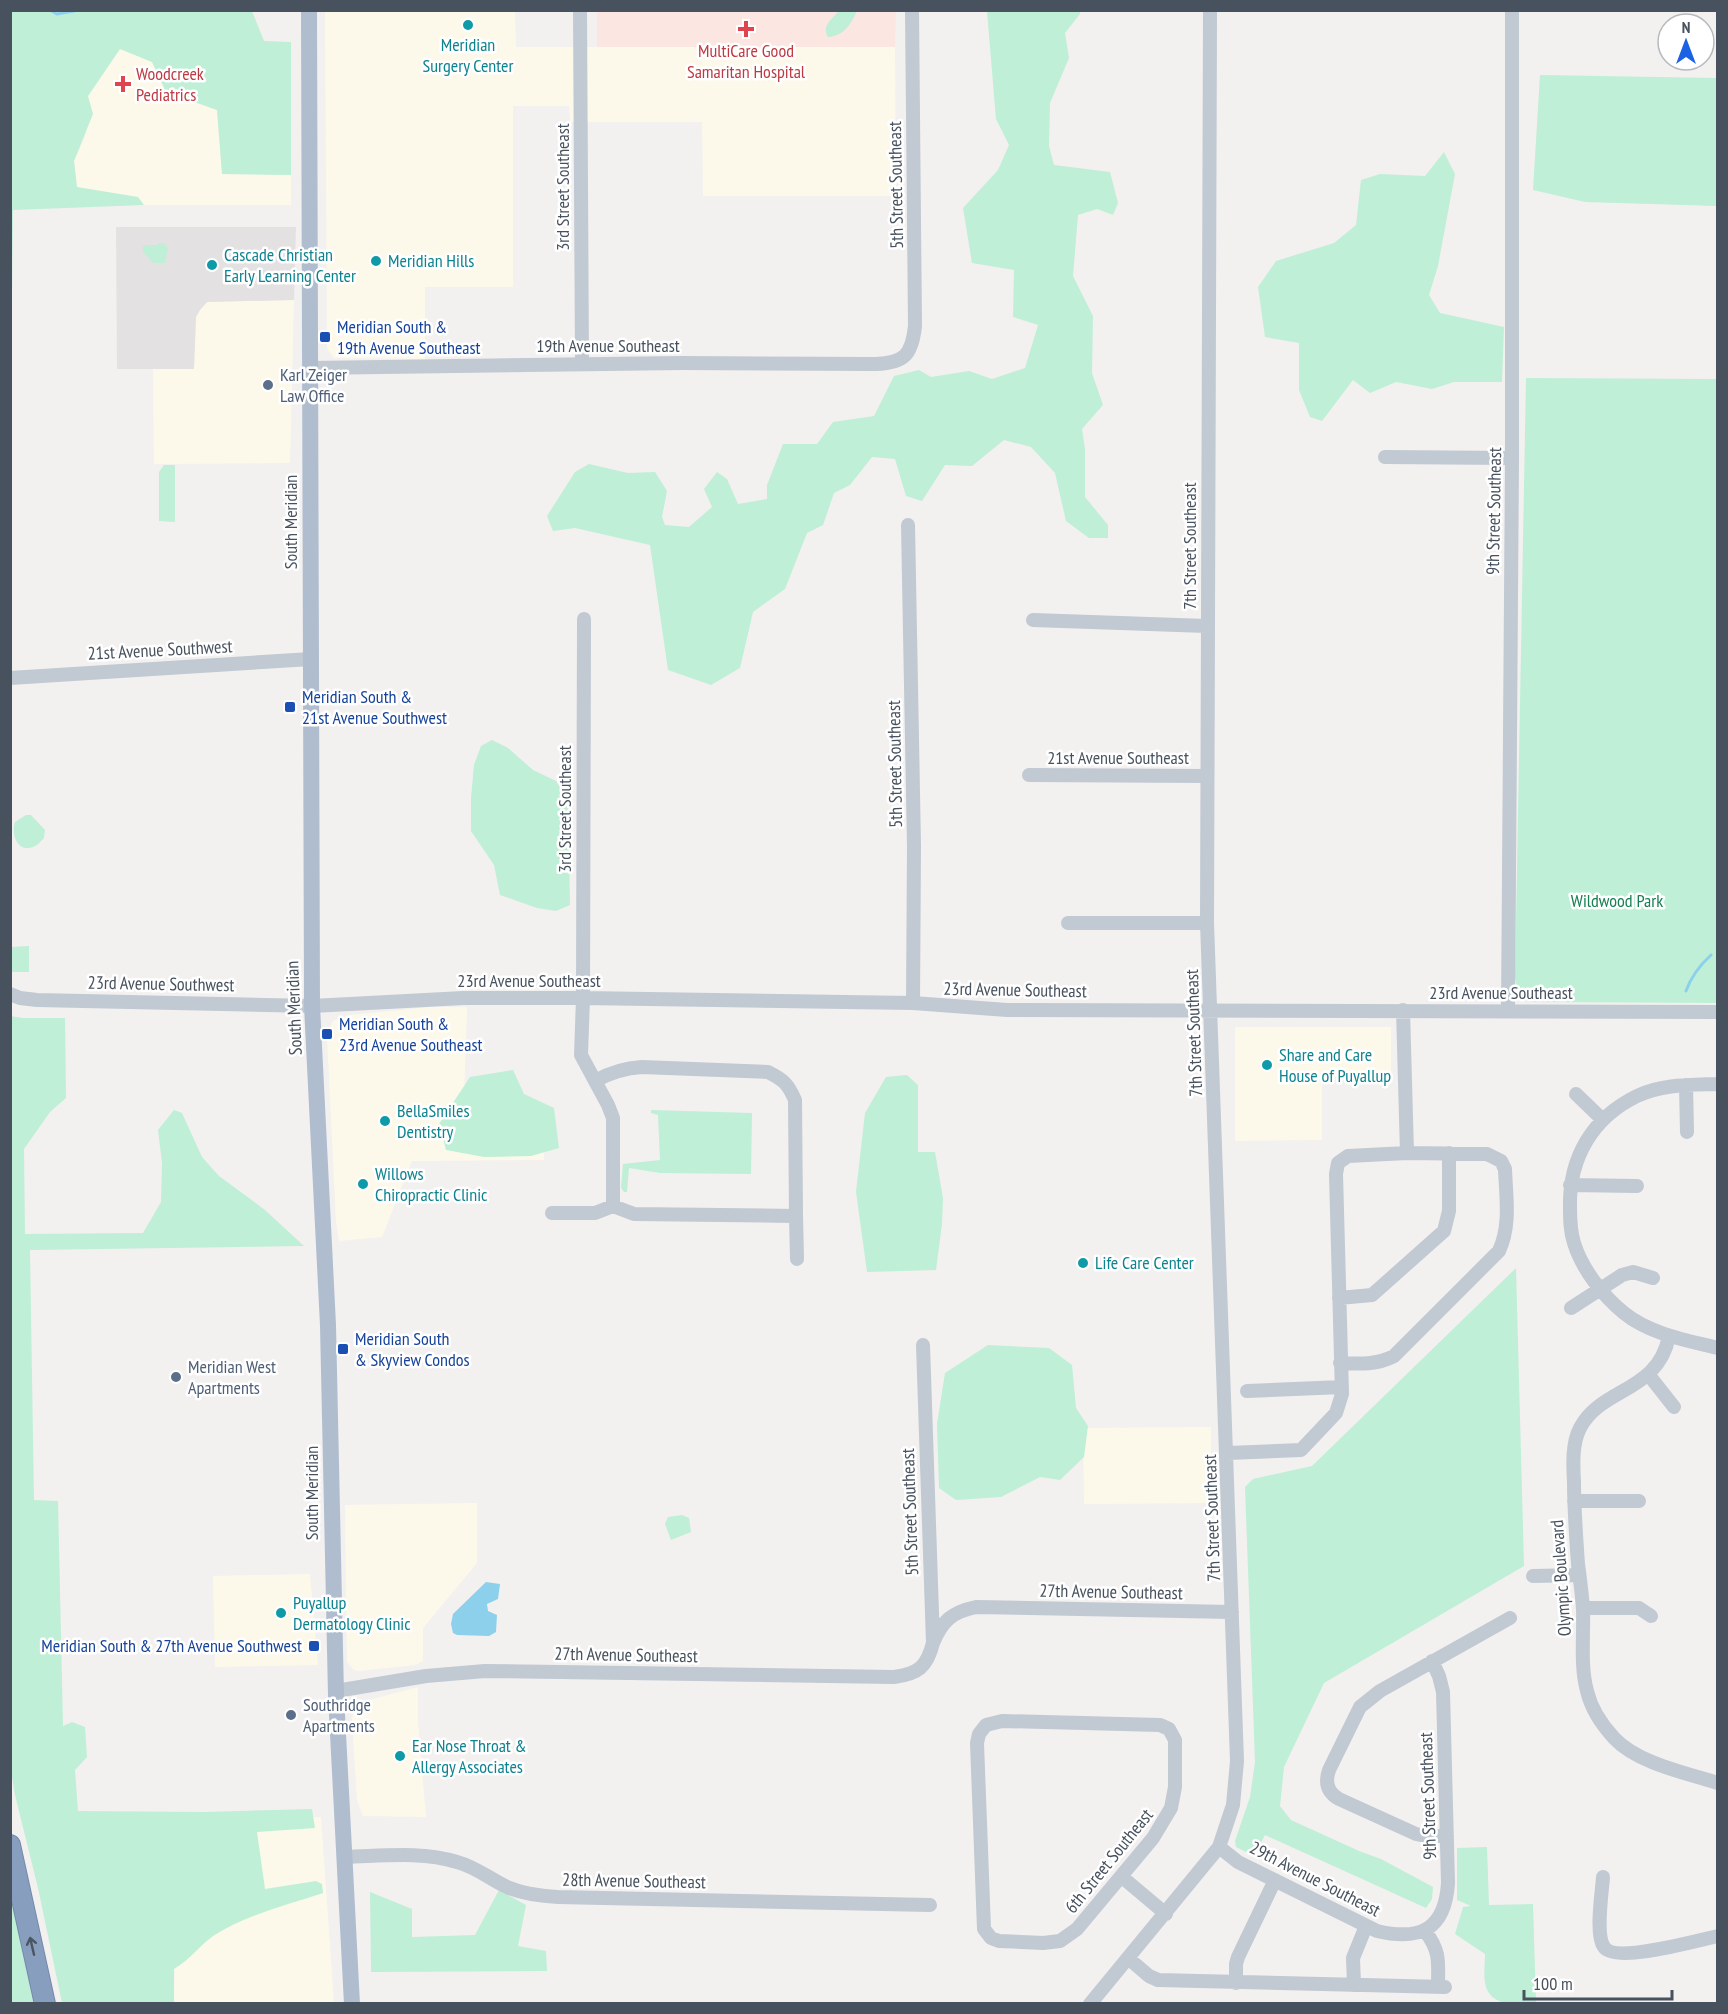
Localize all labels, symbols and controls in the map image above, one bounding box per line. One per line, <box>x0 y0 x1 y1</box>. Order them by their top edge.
north arrow <box>1656 12 1716 72</box>
text: N <box>1682 17 1690 37</box>
marker: Meridian Surgery Center <box>461 18 475 32</box>
marker: MultiCare Good Samaritan Hospital <box>737 20 755 38</box>
place label: Meridian Surgery Center <box>423 33 514 77</box>
place label: MultiCare Good Samaritan Hospital <box>687 39 806 83</box>
place label: Woodcreek Pediatrics <box>136 62 204 106</box>
marker: Woodcreek Pediatrics <box>114 75 132 93</box>
street label: 5th Street Southeast <box>883 121 908 249</box>
street label: 3rd Street Southeast <box>551 123 574 251</box>
place label: Cascade Christian Early Learning Center <box>224 243 356 287</box>
place label: Meridian Hills <box>388 249 474 272</box>
marker: Meridian Hills <box>369 254 383 268</box>
marker: Cascade Christian Early Learning Center <box>205 258 219 272</box>
place label: Meridian South & 19th Avenue Southeast <box>337 315 481 359</box>
marker: Meridian South & 19th Avenue Southeast <box>318 330 332 344</box>
street label: 19th Avenue Southeast <box>536 334 680 357</box>
place label: Karl Zeiger Law Office <box>280 363 347 407</box>
marker: Karl Zeiger Law Office <box>261 378 275 392</box>
street label: 9th Street Southeast <box>1481 447 1506 575</box>
street label: South Meridian <box>279 475 302 569</box>
street label: 7th Street Southeast <box>1178 482 1201 610</box>
street label: 21st Avenue Southwest <box>87 634 233 665</box>
place label: Meridian South & 21st Avenue Southwest <box>302 685 447 729</box>
marker: Meridian South & 21st Avenue Southwest <box>283 700 297 714</box>
street label: 5th Street Southeast <box>882 700 907 828</box>
street label: 3rd Street Southeast <box>553 745 576 873</box>
street label: 21st Avenue Southeast <box>1047 746 1189 769</box>
park label: Wildwood Park <box>1571 889 1663 912</box>
street label: South Meridian <box>280 960 307 1056</box>
street label: 23rd Avenue Southeast <box>457 969 601 992</box>
street label: 7th Street Southeast <box>1180 969 1207 1097</box>
street label: 23rd Avenue Southwest <box>87 971 235 996</box>
street label: 23rd Avenue Southeast <box>943 977 1087 1002</box>
street label: 23rd Avenue Southeast <box>1429 981 1573 1004</box>
place label: Meridian South & 23rd Avenue Southeast <box>339 1012 482 1056</box>
marker: Meridian South & 23rd Avenue Southeast <box>320 1027 334 1041</box>
place label: Share and Care House of Puyallup <box>1279 1043 1391 1087</box>
marker: Share and Care House of Puyallup <box>1260 1058 1274 1072</box>
place label: BellaSmiles Dentistry <box>397 1099 470 1143</box>
marker: BellaSmiles Dentistry <box>378 1114 392 1128</box>
place label: Willows Chiropractic Clinic <box>375 1162 488 1206</box>
marker: Willows Chiropractic Clinic <box>356 1177 370 1191</box>
place label: Life Care Center <box>1095 1251 1194 1274</box>
marker: Life Care Center <box>1076 1256 1090 1270</box>
place label: Meridian South & Skyview Condos <box>355 1327 470 1371</box>
marker: Meridian South & Skyview Condos <box>336 1342 350 1356</box>
place label: Meridian West Apartments <box>188 1355 276 1399</box>
marker: Meridian West Apartments <box>169 1370 183 1384</box>
street label: South Meridian <box>300 1446 323 1540</box>
street label: 5th Street Southeast <box>896 1448 923 1576</box>
street label: 7th Street Southeast <box>1198 1454 1225 1582</box>
street label: Olympic Boulevard <box>1545 1519 1576 1637</box>
street label: 27th Avenue Southeast <box>1039 1579 1183 1604</box>
place label: Puyallup Dermatology Clinic <box>293 1591 411 1635</box>
marker: Puyallup Dermatology Clinic <box>274 1606 288 1620</box>
place label: Meridian South & 27th Avenue Southwest <box>41 1634 302 1657</box>
marker: Meridian South & 27th Avenue Southwest <box>307 1639 321 1653</box>
street label: 27th Avenue Southeast <box>554 1642 698 1667</box>
place label: Southridge Apartments <box>303 1693 375 1737</box>
marker: Southridge Apartments <box>284 1708 298 1722</box>
street label: 9th Street Southeast <box>1414 1732 1441 1860</box>
place label: Ear Nose Throat & Allergy Associates <box>412 1734 526 1778</box>
marker: Ear Nose Throat & Allergy Associates <box>393 1749 407 1763</box>
street label: 6th Street Southeast <box>1059 1804 1158 1918</box>
street label: 29th Avenue Southeast <box>1246 1836 1384 1921</box>
street label: 28th Avenue Southeast <box>562 1868 706 1893</box>
one-way arrow <box>26 1937 37 1957</box>
scale bar <box>1524 1963 1672 2001</box>
text: 100 m <box>1533 1972 1573 1995</box>

